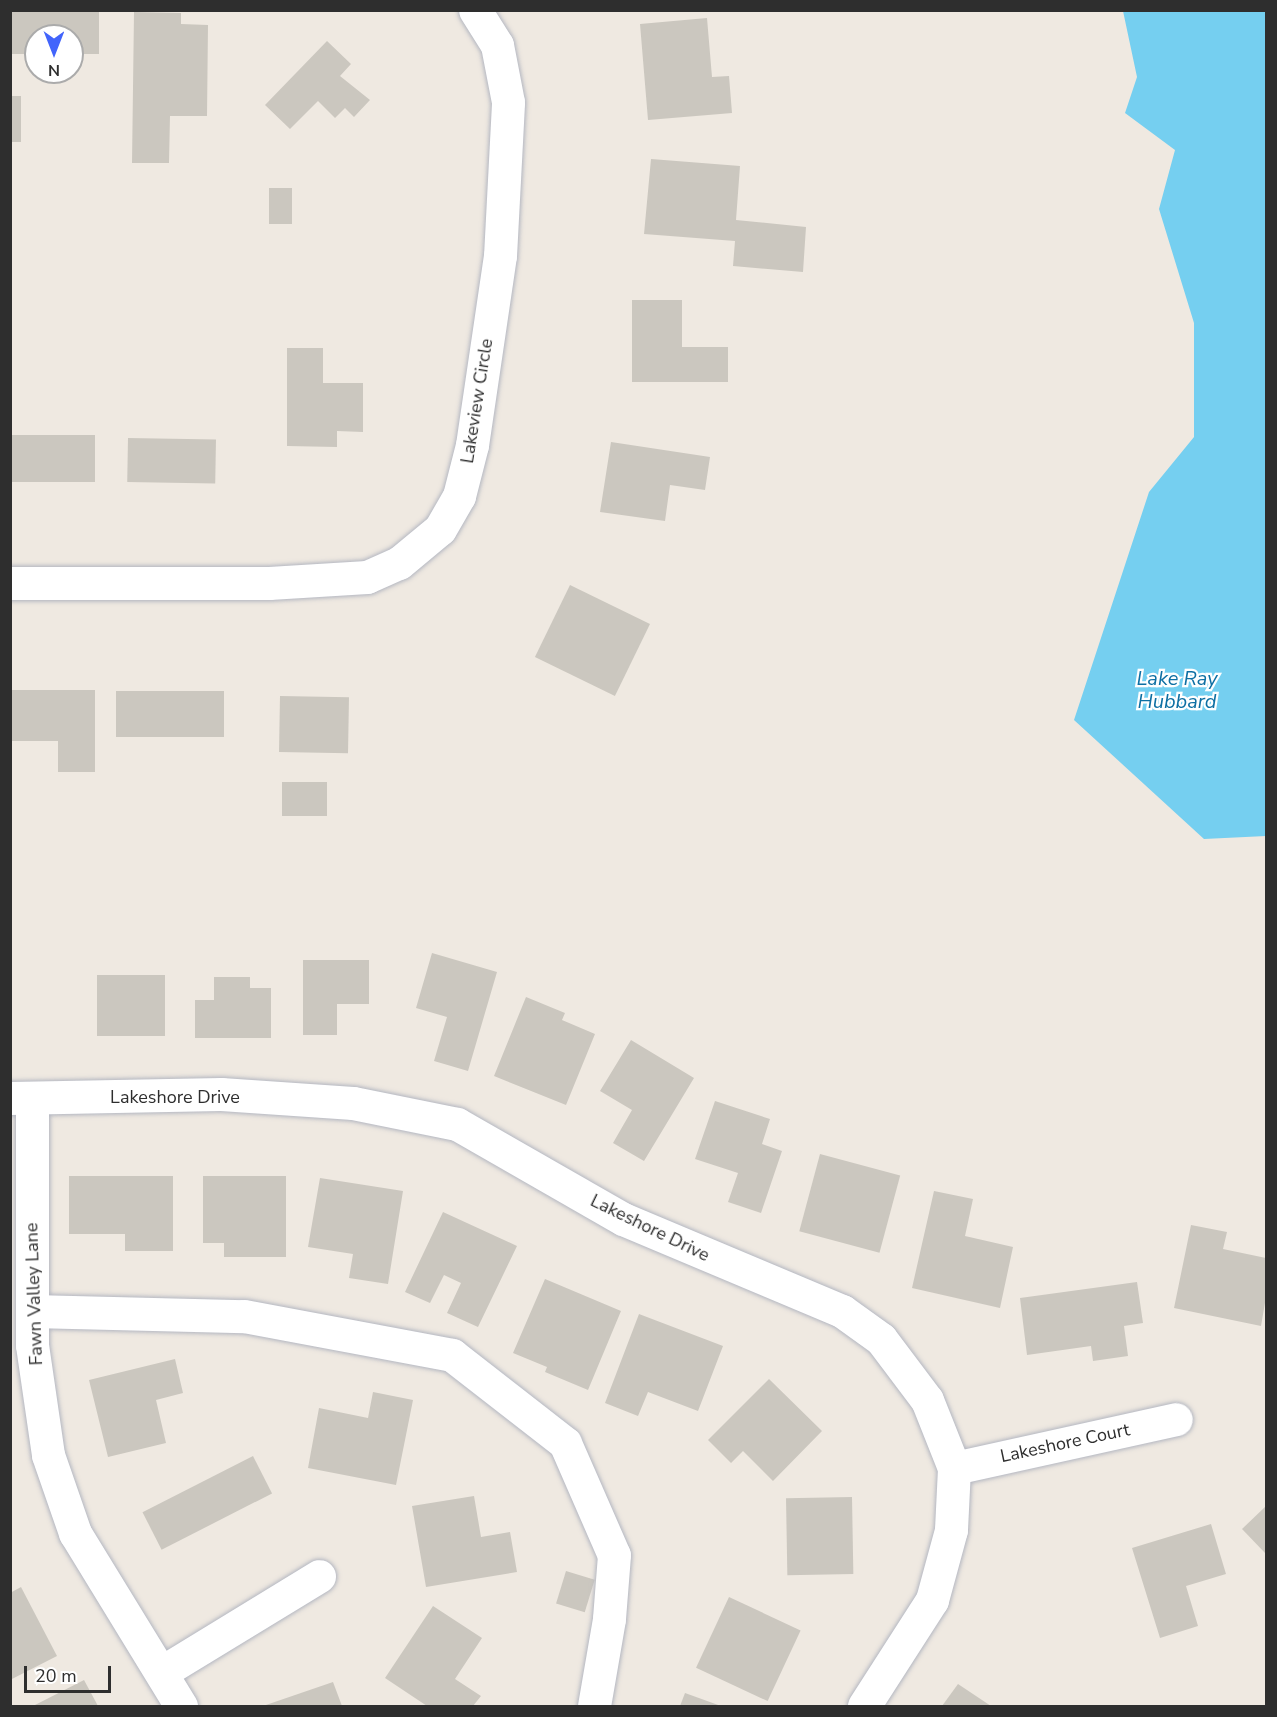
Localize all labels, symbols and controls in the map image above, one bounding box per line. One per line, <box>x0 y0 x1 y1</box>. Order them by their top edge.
north arrow <box>24 24 84 84</box>
text: N <box>48 59 60 81</box>
street label: Lakeview Circle <box>456 337 498 465</box>
water label: Lake Ray Hubbard <box>1136 667 1218 714</box>
street label: Lakeshore Drive <box>110 1086 240 1108</box>
street label: Lakeshore Drive <box>587 1190 713 1266</box>
street label: Fawn Valley Lane <box>21 1222 47 1366</box>
street label: Lakeshore Court <box>998 1419 1132 1467</box>
scale bar <box>27 1654 114 1692</box>
text: 20 m <box>35 1664 77 1688</box>

